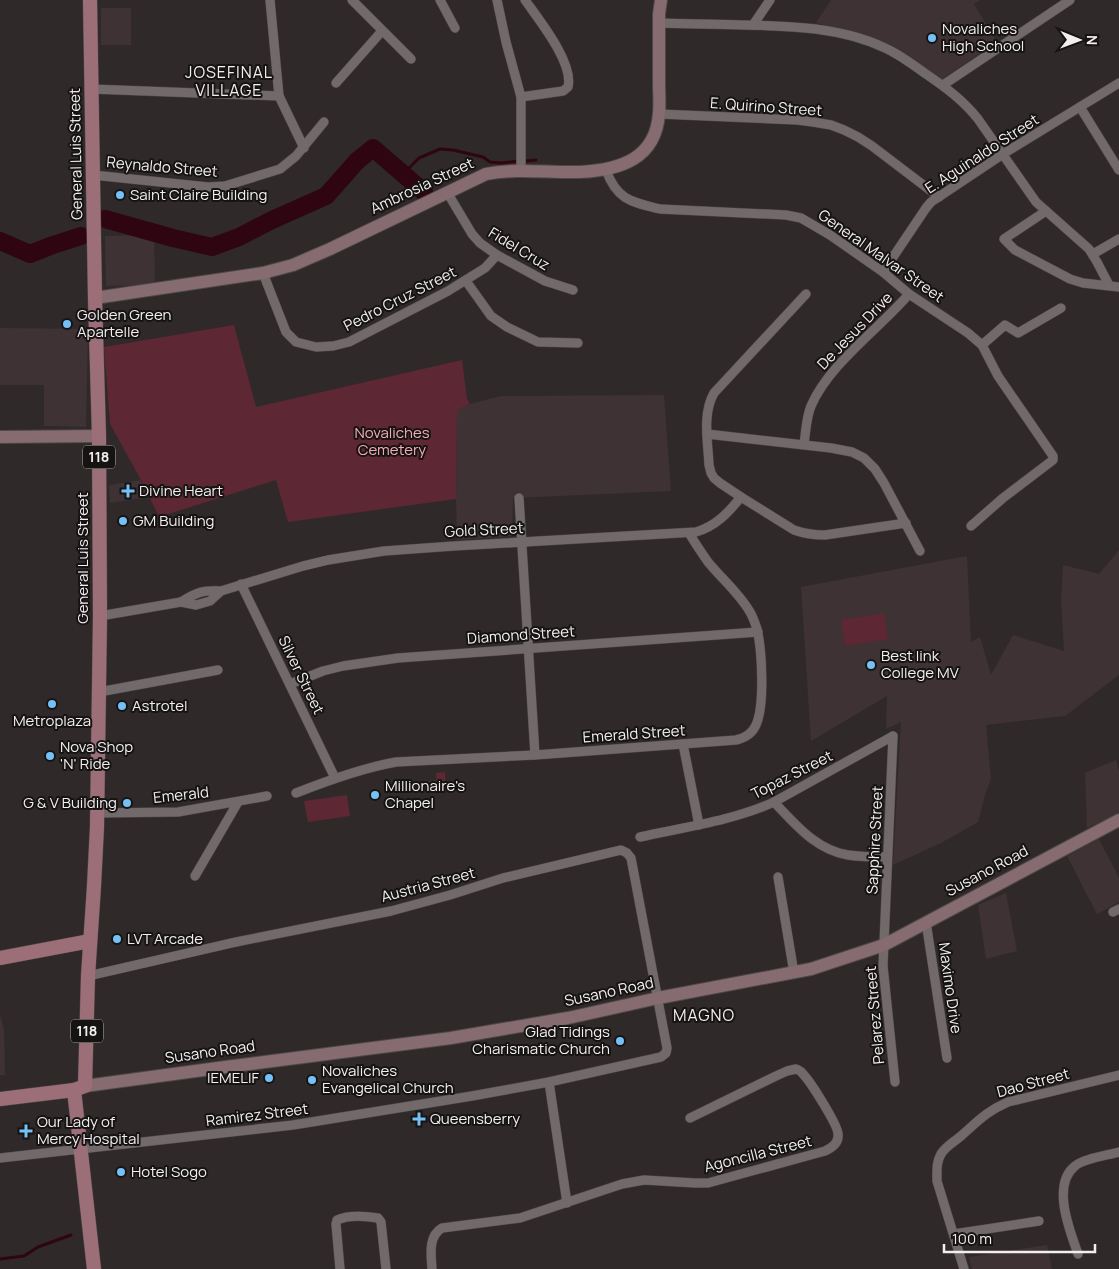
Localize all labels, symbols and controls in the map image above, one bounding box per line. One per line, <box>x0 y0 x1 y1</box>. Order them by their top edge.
north arrow <box>1054 15 1104 65</box>
place label: Novaliches High School <box>942 18 1024 56</box>
marker: Novaliches High School <box>926 32 938 44</box>
text: N <box>1083 35 1102 45</box>
district label: JOSEFINAL VILLAGE <box>185 61 273 101</box>
street label: General Luis Street <box>64 88 87 220</box>
street label: E. Quirino Street <box>709 92 823 121</box>
street label: E. Aguinaldo Street <box>921 109 1043 198</box>
street label: Reynaldo Street <box>106 151 219 182</box>
street label: Ambrosia Street <box>367 152 477 219</box>
place label: Saint Claire Building <box>130 184 267 205</box>
marker: Saint Claire Building <box>114 189 126 201</box>
street label: General Malvar Street <box>814 204 948 307</box>
street label: Fidel Cruz <box>485 222 554 275</box>
street label: Pedro Cruz Street <box>340 261 460 336</box>
street label: De Jesus Drive <box>812 287 897 374</box>
place label: Golden Green Apartelle <box>77 304 171 342</box>
marker: Golden Green Apartelle <box>61 318 73 330</box>
park label: Novaliches Cemetery <box>354 422 430 460</box>
road number: 118 <box>83 446 115 468</box>
place label: Divine Heart <box>139 480 223 501</box>
marker: Divine Heart <box>121 484 135 498</box>
street label: General Luis Street <box>72 492 93 624</box>
place label: GM Building <box>133 510 214 531</box>
marker: GM Building <box>117 515 129 527</box>
street label: Gold Street <box>444 517 524 542</box>
street label: Diamond Street <box>466 620 576 649</box>
street label: Silver Street <box>273 632 329 717</box>
place label: Best link College MV <box>881 645 959 683</box>
marker: Best link College MV <box>865 659 877 671</box>
place label: Astrotel <box>132 695 188 716</box>
marker: Metroplaza <box>46 698 58 710</box>
marker: Astrotel <box>116 700 128 712</box>
place label: Metroplaza <box>13 710 91 731</box>
street label: Emerald Street <box>582 719 686 748</box>
place label: Nova Shop 'N' Ride <box>60 736 133 774</box>
street label: Topaz Street <box>747 745 836 804</box>
marker: Nova Shop 'N' Ride <box>44 750 56 762</box>
place label: Millionaire's Chapel <box>385 775 465 813</box>
street label: Emerald <box>152 781 210 808</box>
street label: Sapphire Street <box>861 785 888 895</box>
marker: Millionaire's Chapel <box>369 789 381 801</box>
place label: G & V Building <box>23 792 117 813</box>
marker: G & V Building <box>121 797 133 809</box>
street label: Susano Road <box>942 840 1032 901</box>
street label: Austria Street <box>379 862 477 907</box>
place label: LVT Arcade <box>127 928 203 949</box>
marker: LVT Arcade <box>111 933 123 945</box>
street label: Maximo Drive <box>934 941 967 1035</box>
street label: Pelarez Street <box>860 965 889 1065</box>
street label: Susano Road <box>562 972 655 1011</box>
district label: MAGNO <box>673 1004 735 1026</box>
road number: 118 <box>71 1019 103 1042</box>
place label: Glad Tidings Charismatic Church <box>472 1021 610 1059</box>
street label: Susano Road <box>164 1035 256 1068</box>
marker: Glad Tidings Charismatic Church <box>614 1035 626 1047</box>
place label: Novaliches Evangelical Church <box>322 1060 454 1098</box>
street label: Dao Street <box>994 1063 1071 1102</box>
place label: IEMELIF <box>207 1067 259 1088</box>
marker: IEMELIF <box>263 1072 275 1084</box>
marker: Novaliches Evangelical Church <box>306 1074 318 1086</box>
street label: Ramirez Street <box>205 1098 309 1131</box>
place label: Queensberry <box>430 1108 520 1129</box>
place label: Our Lady of Mercy Hospital <box>37 1111 140 1149</box>
marker: Queensberry <box>412 1112 426 1126</box>
marker: Our Lady of Mercy Hospital <box>19 1124 33 1138</box>
street label: Agoncilla Street <box>702 1130 814 1177</box>
place label: Hotel Sogo <box>131 1161 207 1182</box>
marker: Hotel Sogo <box>115 1166 127 1178</box>
scale bar <box>944 1222 1095 1254</box>
text: 100 m <box>952 1228 992 1249</box>

